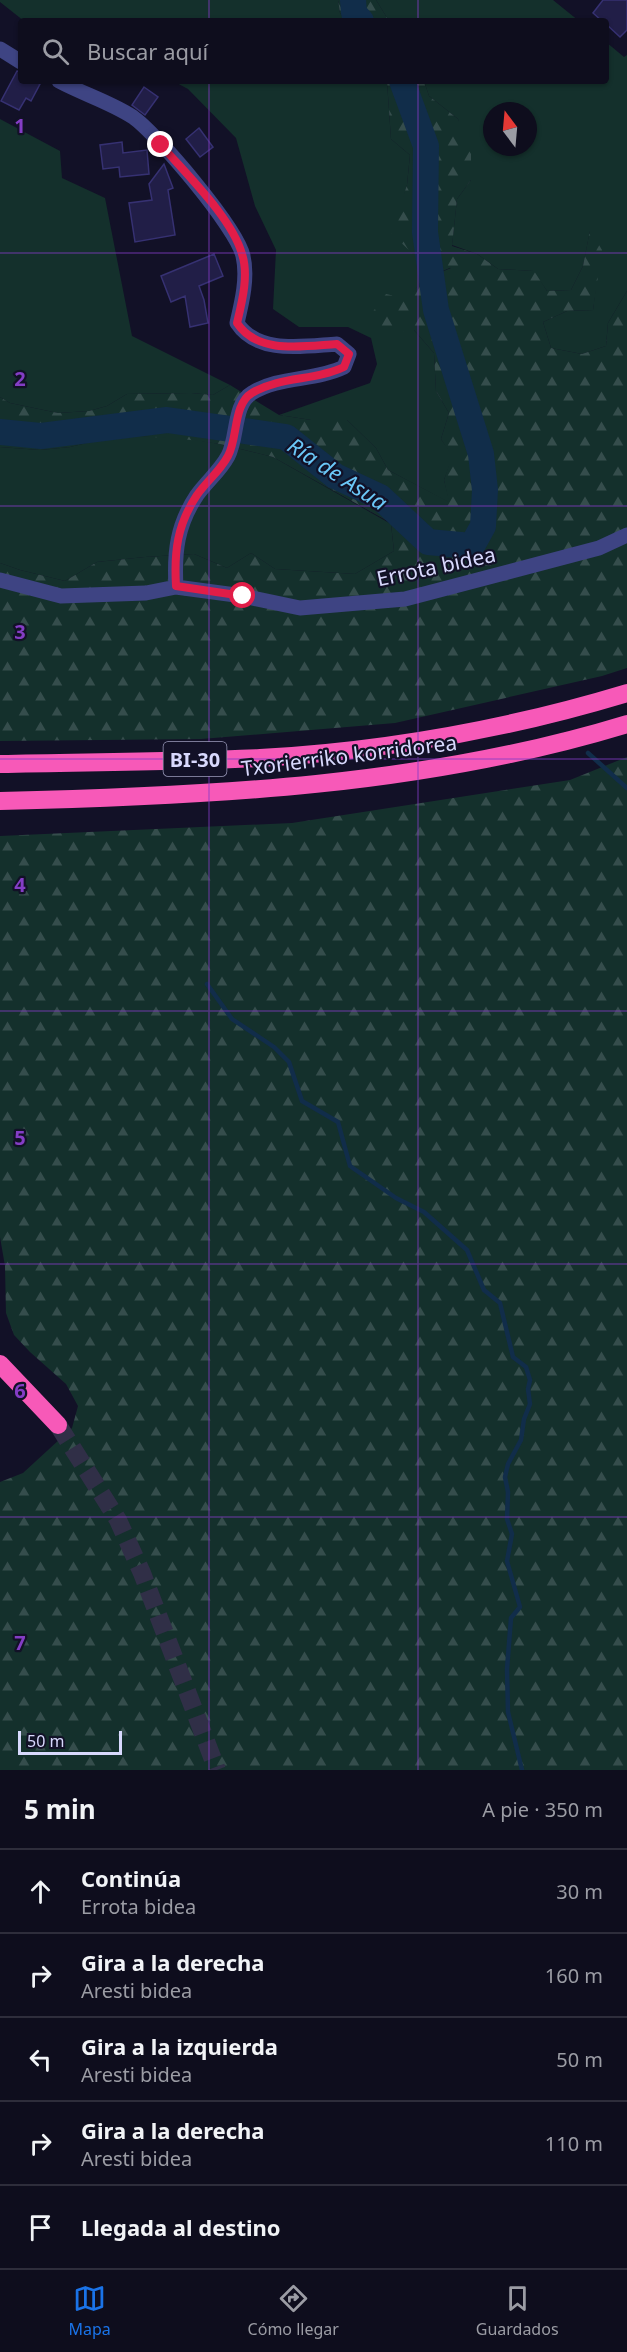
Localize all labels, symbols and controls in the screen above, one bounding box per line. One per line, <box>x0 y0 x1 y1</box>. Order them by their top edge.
search box <box>18 18 609 84</box>
icon: search <box>39 35 72 68</box>
text: Buscar aquí <box>87 36 208 66</box>
north arrow <box>483 102 537 156</box>
text: 1 <box>14 112 26 139</box>
route end <box>147 131 173 157</box>
text: 2 <box>14 365 26 392</box>
water label: Ría de Asua <box>282 430 394 517</box>
street label: Errota bidea <box>374 540 498 592</box>
route start <box>229 582 255 608</box>
text: 3 <box>14 618 26 645</box>
street label: Txorierriko korridorea <box>240 728 458 782</box>
road number: BI-30 <box>164 742 226 776</box>
text: 4 <box>14 871 26 898</box>
text: 5 <box>14 1124 26 1151</box>
text: 6 <box>14 1377 26 1404</box>
text: 7 <box>14 1629 26 1656</box>
scale bar <box>18 1728 122 1756</box>
text: 50 m <box>27 1730 64 1752</box>
text: 5 min <box>24 1791 96 1827</box>
text: A pie · 350 m <box>482 1796 603 1823</box>
text: Continúa <box>81 1863 181 1893</box>
icon: ahead <box>24 1875 57 1908</box>
text: 30 m <box>556 1878 603 1905</box>
text: Errota bidea <box>81 1893 196 1920</box>
text: Gira a la derecha <box>81 1947 265 1977</box>
icon: right <box>24 1959 57 1992</box>
text: 160 m <box>545 1962 603 1989</box>
text: Aresti bidea <box>81 1977 192 2004</box>
text: Gira a la izquierda <box>81 2031 278 2061</box>
icon: left <box>24 2043 57 2076</box>
text: 50 m <box>556 2046 603 2073</box>
text: Aresti bidea <box>81 2061 192 2088</box>
text: Gira a la derecha <box>81 2115 265 2145</box>
icon: right <box>24 2127 57 2160</box>
text: 110 m <box>545 2130 603 2157</box>
text: Aresti bidea <box>81 2145 192 2172</box>
icon: arrive <box>24 2211 57 2244</box>
text: Llegada al destino <box>81 2212 281 2242</box>
tab: Mapa <box>68 2282 111 2340</box>
tab: Cómo llegar <box>248 2282 339 2340</box>
tab: Guardados <box>476 2282 559 2340</box>

